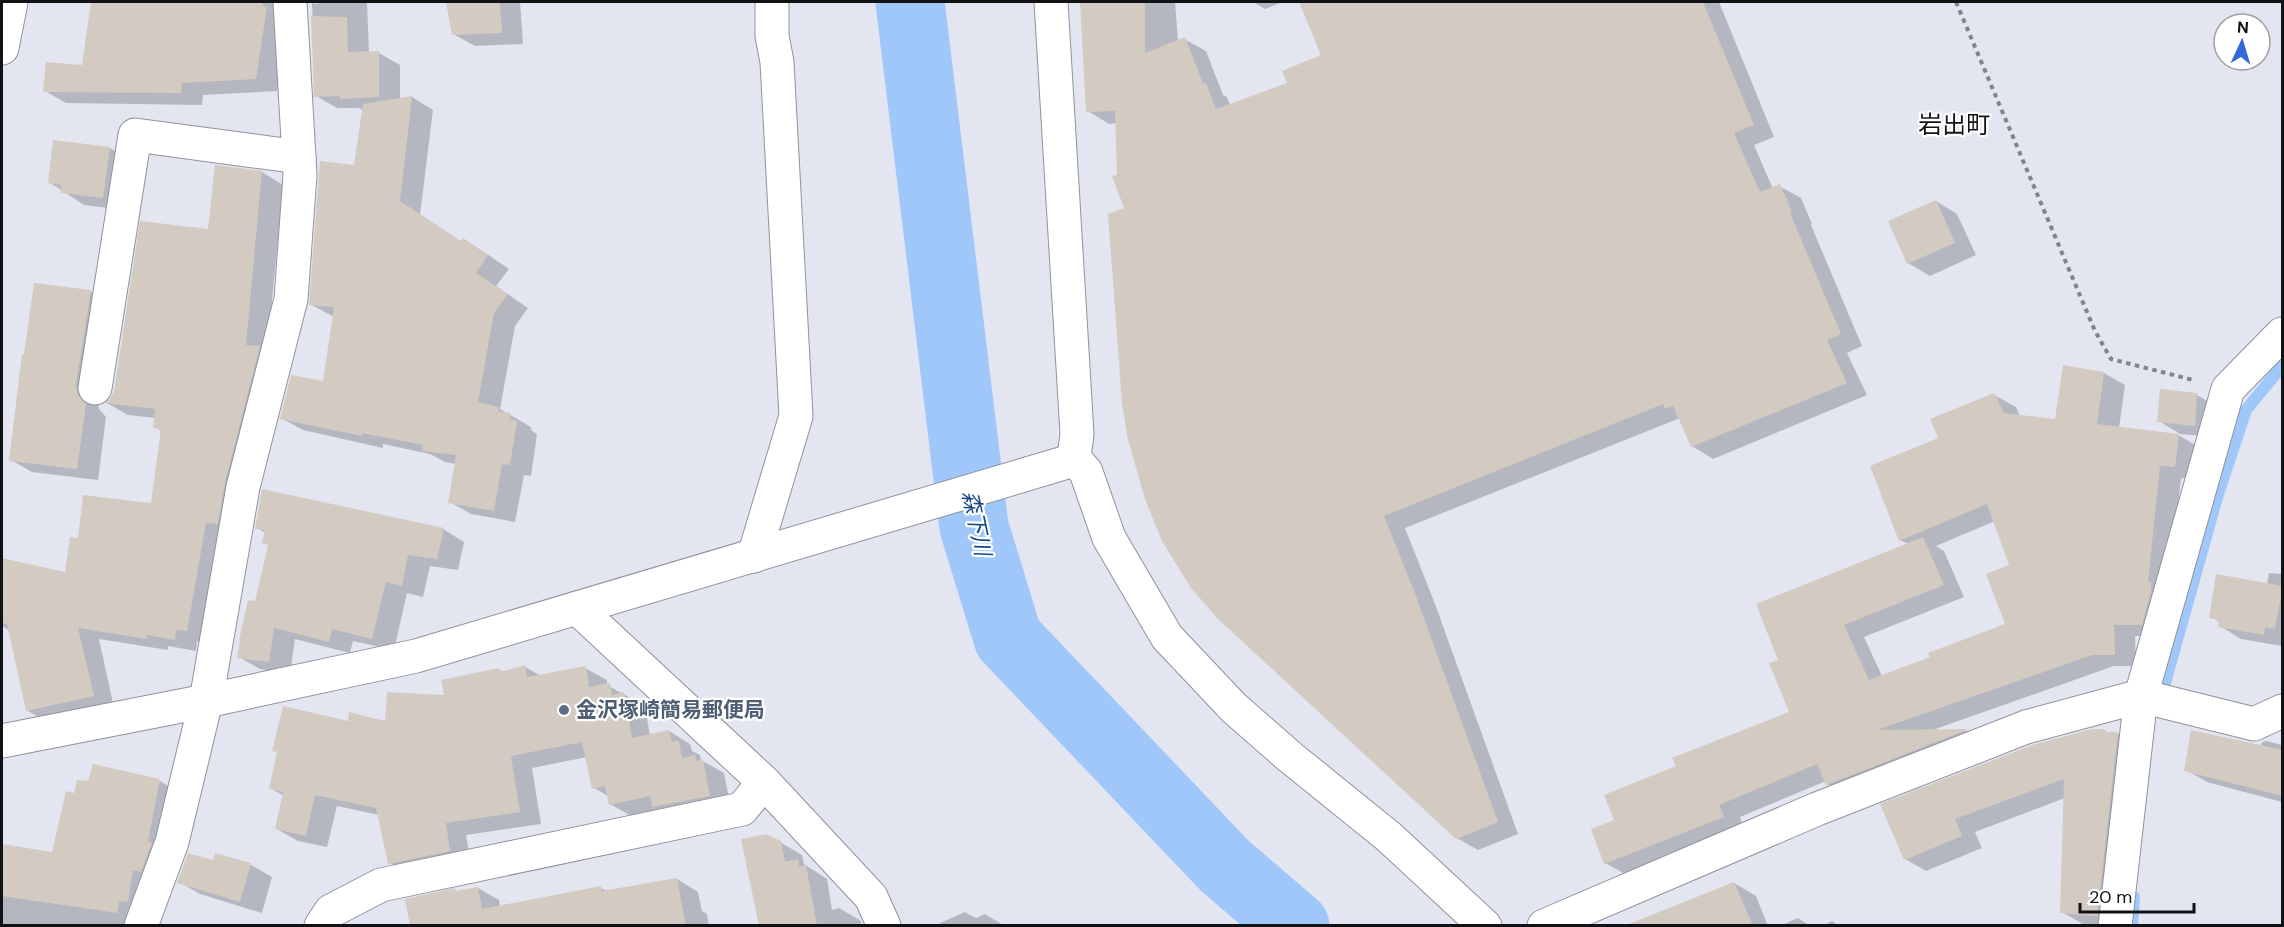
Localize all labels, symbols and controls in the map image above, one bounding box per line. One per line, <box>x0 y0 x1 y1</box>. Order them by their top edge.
north arrow <box>2212 12 2272 72</box>
text: N <box>2236 17 2250 38</box>
district label: 岩出町 <box>1918 109 1990 140</box>
water label: 森下川 <box>955 488 998 560</box>
place label: 金沢塚崎簡易郵便局 <box>576 696 765 724</box>
marker: 金沢塚崎簡易郵便局 <box>557 703 571 717</box>
scale bar <box>2080 876 2194 914</box>
text: 20 m <box>2089 885 2132 909</box>

